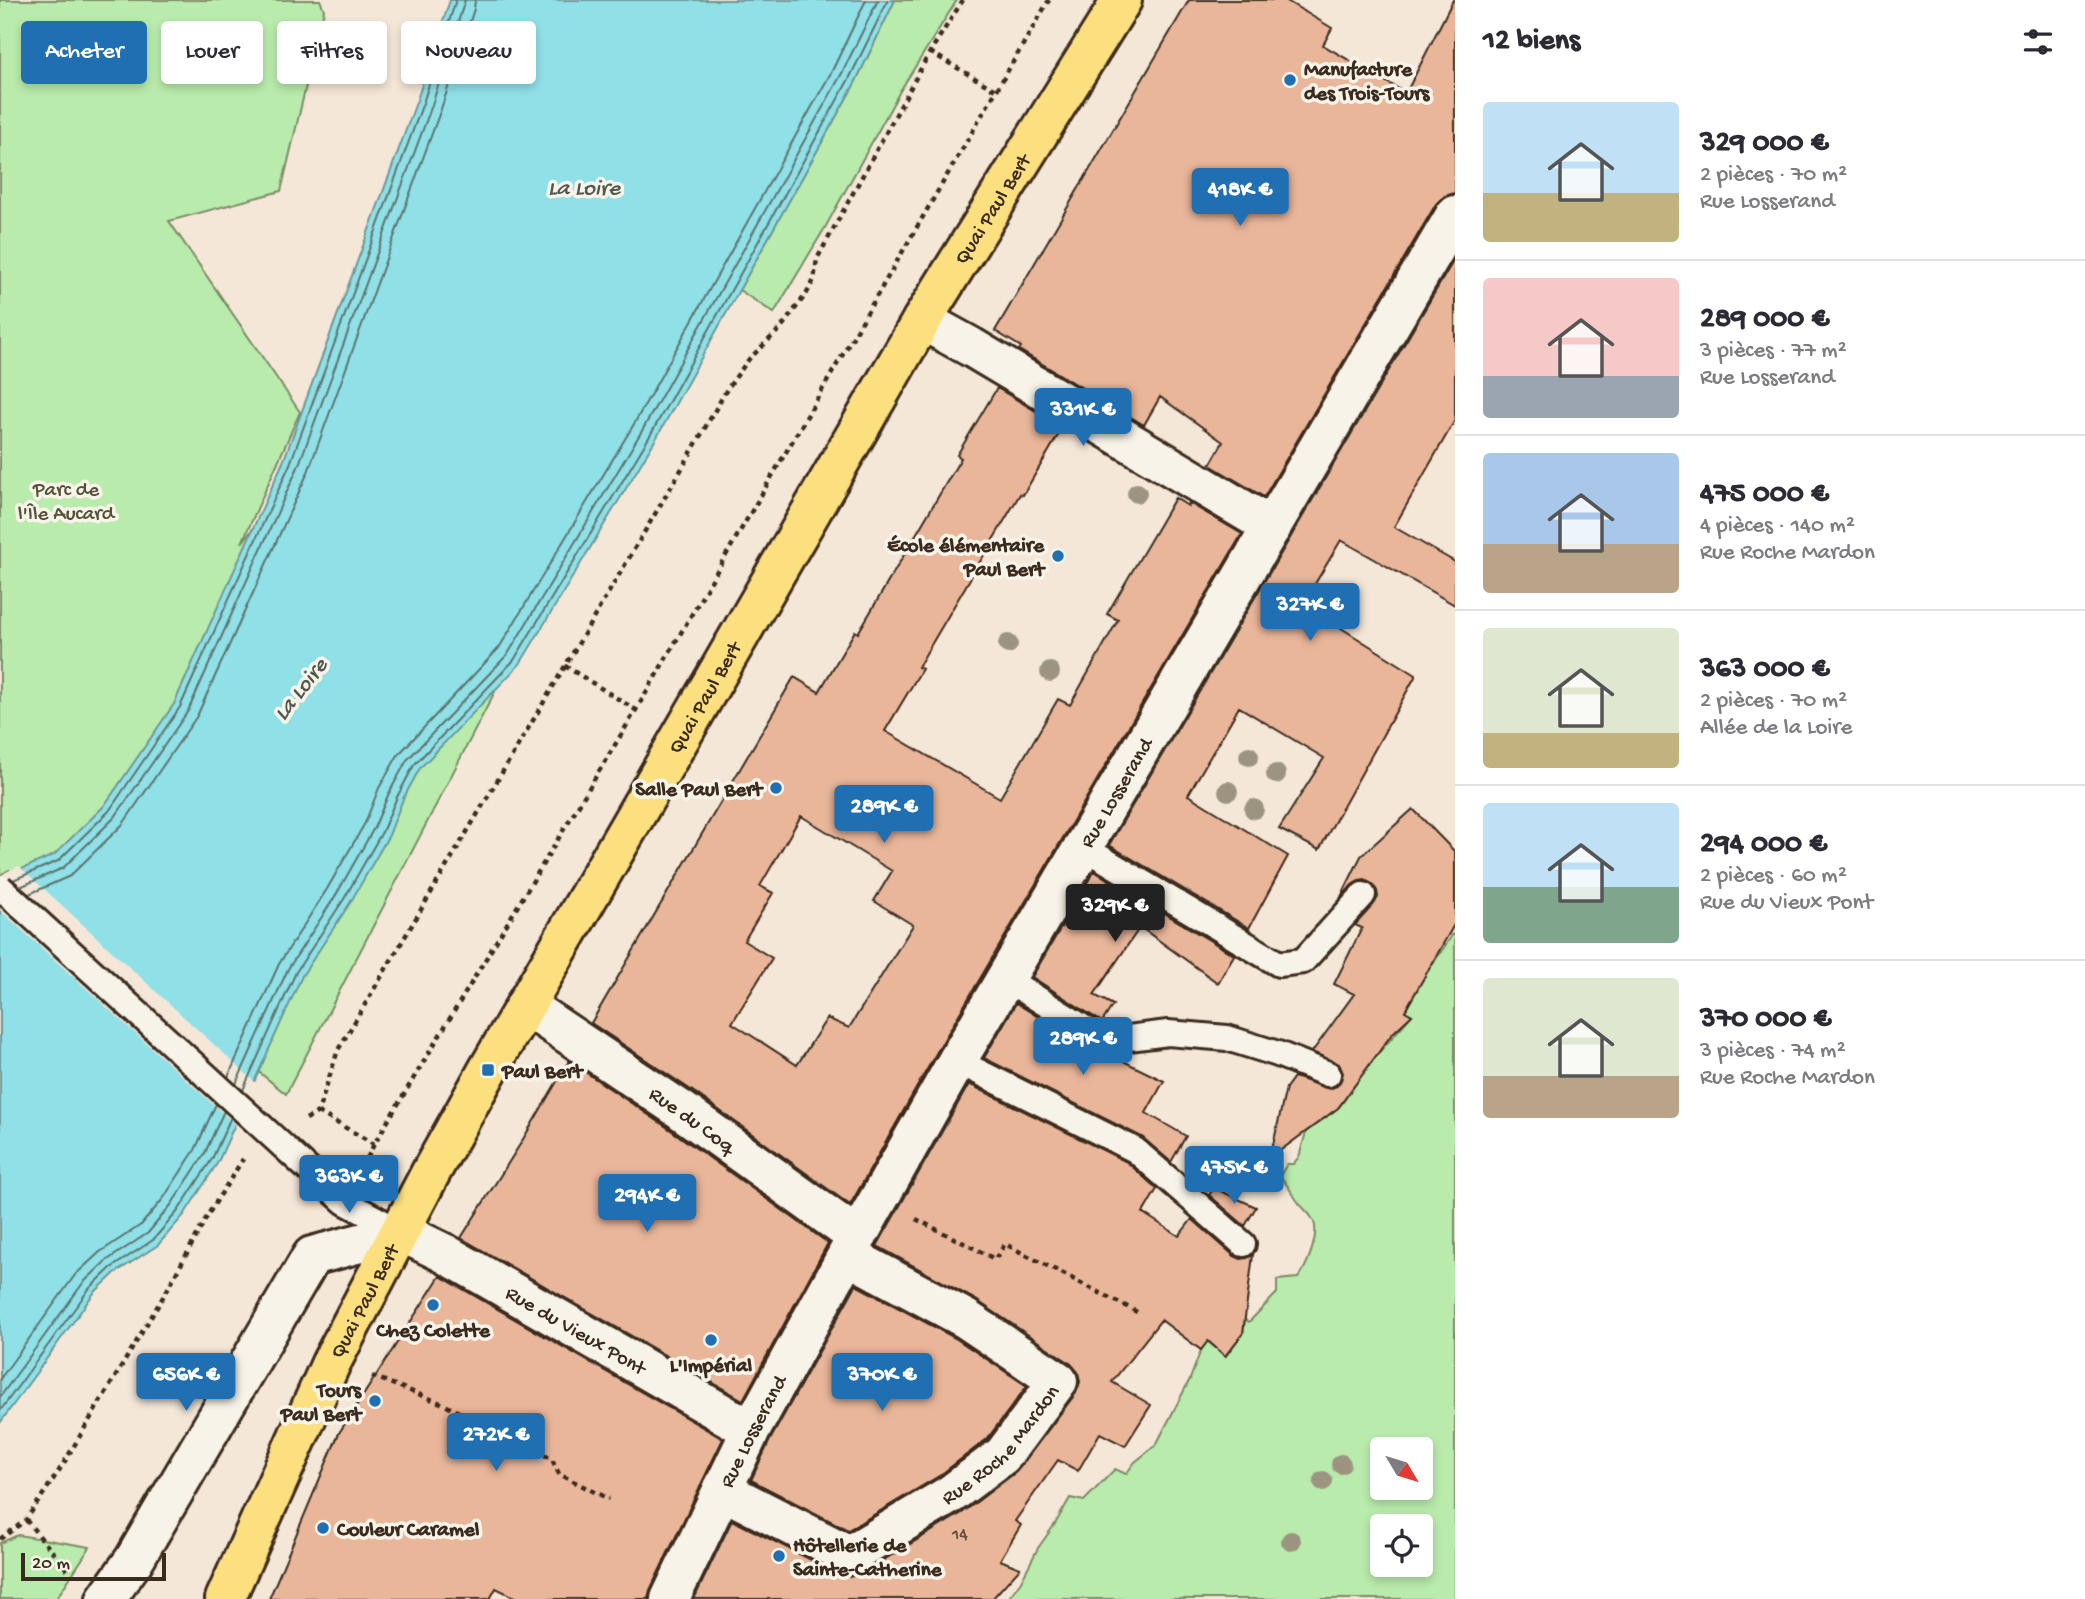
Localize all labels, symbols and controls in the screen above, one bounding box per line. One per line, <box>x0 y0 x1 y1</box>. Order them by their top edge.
chip: Acheter <box>21 21 147 84</box>
chip: Louer <box>161 21 263 84</box>
chip: Filtres <box>277 21 387 84</box>
chip: Nouveau <box>401 21 536 84</box>
icon: filters <box>2019 23 2057 61</box>
text: 12 biens <box>1483 25 1580 60</box>
place label: Manufacture des Trois-Tours <box>1304 59 1430 108</box>
marker: Manufacture des Trois-Tours <box>1282 72 1298 88</box>
text: 329 000 € <box>1700 127 1828 162</box>
icon: home <box>1539 130 1623 214</box>
street label: Quai Paul Bert <box>951 149 1040 270</box>
text: 2 pièces · 70 m² <box>1700 162 1847 189</box>
pin: 418K € <box>1183 168 1297 228</box>
water label: La Loire <box>548 176 621 203</box>
text: 418K € <box>1208 177 1272 204</box>
text: Rue Losserand <box>1700 189 1835 216</box>
text: 289 000 € <box>1700 303 1829 338</box>
icon: home <box>1539 306 1623 390</box>
text: 3 pièces · 77 m² <box>1700 338 1847 365</box>
text: Rue Losserand <box>1700 365 1835 392</box>
pin: 331K € <box>1026 388 1140 448</box>
text: 331K € <box>1051 397 1115 424</box>
text: 475 000 € <box>1700 478 1829 513</box>
park label: Parc de l'Île Aucard <box>18 479 116 528</box>
icon: home <box>1539 481 1623 565</box>
text: 4 pièces · 140 m² <box>1700 513 1855 540</box>
place label: École élémentaire Paul Bert <box>887 535 1046 584</box>
text: Rue Roche Mardon <box>1700 540 1875 567</box>
marker: École élémentaire Paul Bert <box>1050 548 1066 564</box>
pin: 327K € <box>1253 584 1367 643</box>
text: 327K € <box>1277 592 1343 619</box>
street label: Quai Paul Bert <box>665 636 750 759</box>
water label: La Loire <box>269 653 335 727</box>
text: 363 000 € <box>1700 653 1830 688</box>
icon: home <box>1539 656 1623 740</box>
text: 2 pièces · 70 m² <box>1700 688 1847 715</box>
text: Allée de la Loire <box>1700 715 1852 742</box>
street label: Rue Losserand <box>1076 733 1161 853</box>
place label: Salle Paul Bert <box>635 779 764 804</box>
marker: Salle Paul Bert <box>768 780 784 796</box>
pin: 289K € <box>827 786 941 845</box>
text: 289K € <box>850 794 918 821</box>
text: 294 000 € <box>1700 828 1827 863</box>
icon: home <box>1539 831 1623 915</box>
text: 2 pièces · 60 m² <box>1700 863 1847 890</box>
pin: 329K € <box>1058 884 1172 944</box>
text: Rue du Vieux Pont <box>1700 890 1873 917</box>
text: 329K € <box>1082 893 1148 920</box>
text: 370 000 € <box>1700 1003 1831 1038</box>
icon: home <box>1539 1006 1623 1090</box>
pin: 289K € <box>1026 1018 1140 1077</box>
text: 289K € <box>1049 1026 1117 1053</box>
text: 3 pièces · 74 m² <box>1700 1038 1846 1065</box>
place label: Paul Bert <box>501 1061 585 1086</box>
marker: Paul Bert <box>480 1062 496 1078</box>
text: Rue Roche Mardon <box>1700 1065 1875 1092</box>
street label: Rue du Coq <box>643 1083 741 1162</box>
pin: 475K € <box>1177 1146 1291 1206</box>
text: 475K € <box>1201 1155 1267 1182</box>
pin: 363K € <box>292 1156 406 1215</box>
text: 363K € <box>315 1164 383 1191</box>
pin: 294K € <box>590 1174 704 1234</box>
text: 294K € <box>614 1183 680 1210</box>
street label: Quai Paul Bert <box>327 1239 408 1364</box>
street label: Rue du Vieux Pont <box>500 1282 651 1384</box>
marker: Chez Colette <box>425 1297 441 1313</box>
place label: Chez Colette <box>375 1320 491 1345</box>
marker: L'Impérial <box>703 1332 719 1348</box>
pin: 656K € <box>129 1354 243 1413</box>
pin: 370K € <box>825 1354 939 1413</box>
place label: L'Impérial <box>670 1355 753 1380</box>
text: 656K € <box>152 1362 220 1389</box>
text: 370K € <box>848 1362 916 1389</box>
street label: Rue Losserand <box>716 1371 795 1493</box>
place label: Tours Paul Bert <box>280 1380 363 1429</box>
street label: Rue Roche Mardon <box>938 1381 1067 1513</box>
marker: Tours Paul Bert <box>367 1393 383 1409</box>
pin: 272K € <box>439 1414 553 1473</box>
text: 272K € <box>463 1422 529 1449</box>
north arrow <box>1370 1437 1433 1500</box>
map controls <box>1370 1437 1433 1577</box>
button: locate <box>1370 1514 1433 1577</box>
place label: Couleur Caramel <box>336 1519 480 1544</box>
marker: Couleur Caramel <box>315 1520 331 1536</box>
house number: 14 <box>951 1525 968 1546</box>
place label: Hôtellerie de Sainte-Catherine <box>793 1535 943 1584</box>
marker: Hôtellerie de Sainte-Catherine <box>771 1548 787 1564</box>
scale bar <box>21 1550 166 1582</box>
text: 20 m <box>32 1553 70 1576</box>

